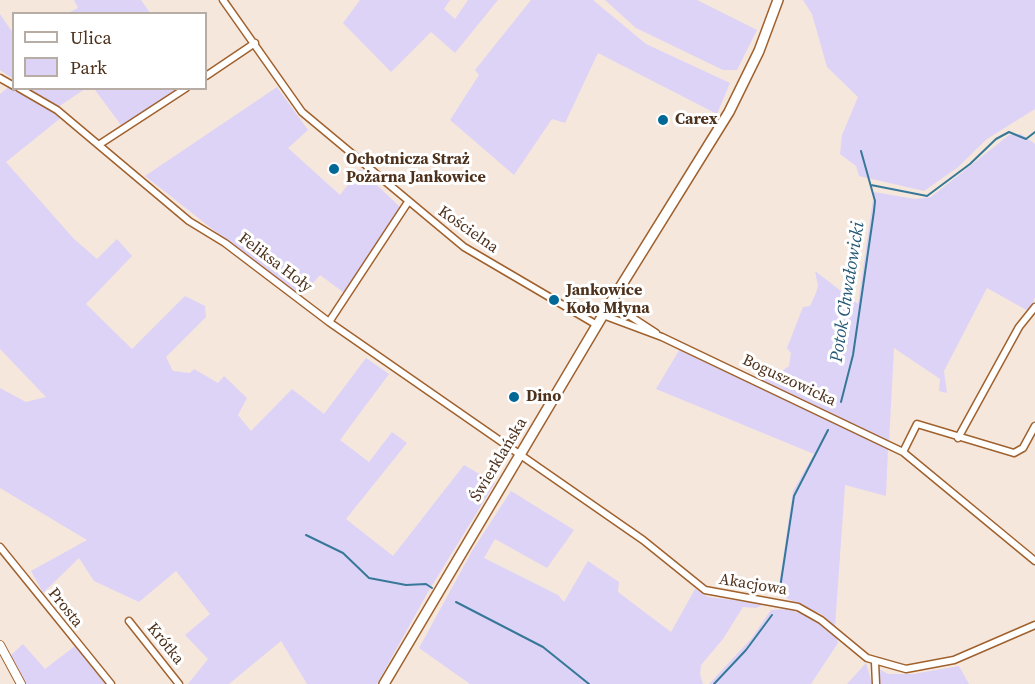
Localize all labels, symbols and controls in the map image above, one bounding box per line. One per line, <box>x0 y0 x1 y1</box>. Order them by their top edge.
legend <box>12 12 207 90</box>
text: Ulica <box>70 25 112 50</box>
text: Park <box>70 55 107 80</box>
place label: Carex <box>675 110 718 130</box>
marker: Carex <box>656 113 670 127</box>
place label: Ochotnicza Straż Pożarna Jankowice <box>346 150 486 188</box>
marker: Ochotnicza Straż Pożarna Jankowice <box>327 162 341 176</box>
street label: Kościelna <box>434 202 502 258</box>
water label: Potok Chwałowicki <box>826 220 870 364</box>
street label: Feliksa Hoły <box>234 229 316 297</box>
place label: Jankowice Koło Młyna <box>566 281 650 319</box>
marker: Jankowice Koło Młyna <box>547 293 561 307</box>
street label: Boguszowicka <box>739 351 839 411</box>
place label: Dino <box>526 387 561 407</box>
marker: Dino <box>507 390 521 404</box>
street label: Świerklańska <box>466 415 532 505</box>
street label: Akacjowa <box>718 570 788 600</box>
street label: Prosta <box>43 584 87 632</box>
street label: Krótka <box>142 619 188 669</box>

